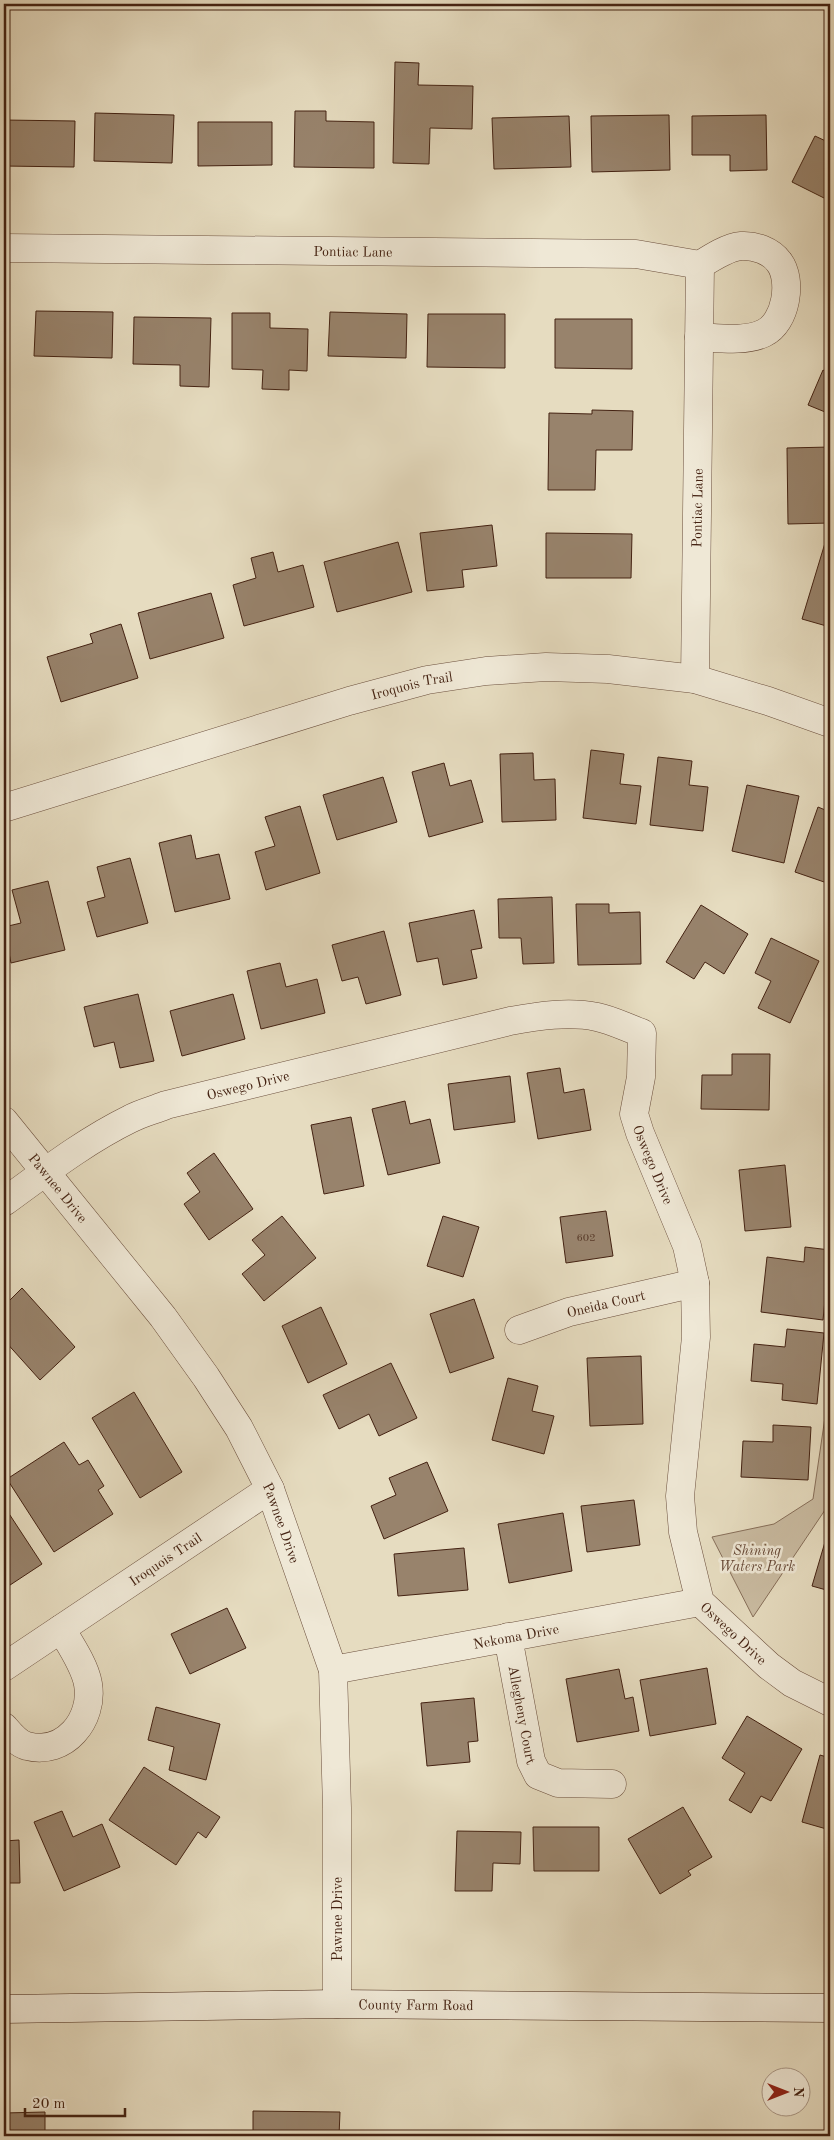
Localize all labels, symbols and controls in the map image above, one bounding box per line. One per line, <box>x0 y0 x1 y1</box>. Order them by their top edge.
street label: Pontiac Lane <box>313 245 393 260</box>
street label: Pontiac Lane <box>690 468 706 548</box>
street label: Iroquois Trail <box>370 670 454 703</box>
street label: Oswego Drive <box>205 1069 291 1103</box>
street label: Oswego Drive <box>630 1123 675 1207</box>
street label: Pawnee Drive <box>25 1151 89 1226</box>
house number: 602 <box>576 1233 596 1244</box>
street label: Oneida Court <box>565 1289 647 1320</box>
street label: Pawnee Drive <box>260 1480 301 1565</box>
street label: Iroquois Trail <box>127 1531 205 1589</box>
park label: Shining Waters Park <box>719 1544 795 1574</box>
street label: Oswego Drive <box>697 1600 769 1668</box>
street label: Nekoma Drive <box>472 1622 560 1652</box>
street label: Allegheny Court <box>505 1665 538 1767</box>
street label: Pawnee Drive <box>331 1877 345 1961</box>
street label: County Farm Road <box>358 1998 474 2013</box>
north arrow <box>762 2068 812 2118</box>
scale bar <box>25 2085 125 2117</box>
text: N <box>791 2087 805 2098</box>
text: 20 m <box>32 2097 66 2112</box>

